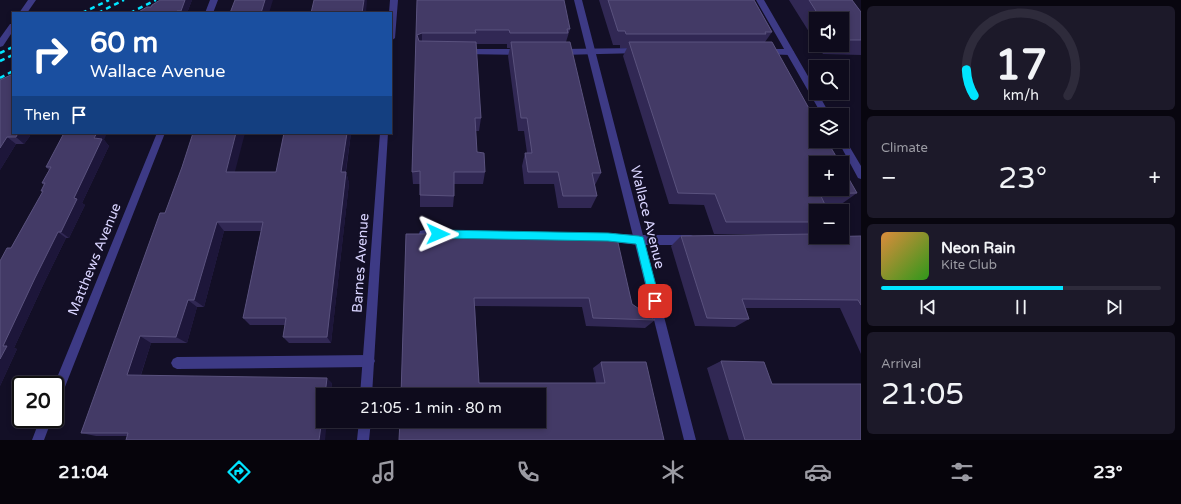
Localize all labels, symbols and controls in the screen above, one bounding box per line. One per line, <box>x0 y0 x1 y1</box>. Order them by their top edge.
map controls <box>809 12 849 244</box>
button: sound <box>809 12 849 52</box>
text: 60 m <box>90 26 158 60</box>
icon: right <box>24 28 76 80</box>
text: 17 <box>995 41 1047 91</box>
text: Wallace Avenue <box>90 60 226 82</box>
button: search <box>809 60 849 100</box>
text: km/h <box>1003 87 1039 104</box>
icon: arrive <box>68 104 90 126</box>
text: Then <box>24 106 60 124</box>
button: layers <box>809 108 849 148</box>
text: Climate <box>881 140 928 156</box>
button: + <box>809 156 849 196</box>
text: 23° <box>998 160 1047 197</box>
street label: Wallace Avenue <box>627 164 669 270</box>
text: − <box>881 165 897 191</box>
text: + <box>1149 165 1161 191</box>
street label: Matthews Avenue <box>64 200 125 318</box>
button: − <box>809 204 849 244</box>
street label: Barnes Avenue <box>349 213 372 313</box>
position arrow <box>417 213 459 255</box>
text: Neon Rain <box>941 239 1015 257</box>
text: Kite Club <box>941 257 997 273</box>
pin <box>638 284 672 318</box>
icon: arrive <box>644 290 666 312</box>
icon: previous <box>917 296 939 318</box>
icon: pause <box>1010 296 1032 318</box>
icon: next <box>1103 296 1125 318</box>
text: Arrival <box>881 356 921 372</box>
speed limit sign: 20 <box>12 376 64 428</box>
text: 21:05 <box>881 376 964 413</box>
text: 21:05 · 1 min · 80 m <box>360 399 502 417</box>
icon: directions <box>225 458 253 486</box>
icon: music <box>370 458 398 486</box>
icon: phone <box>514 458 542 486</box>
icon: climate <box>659 458 687 486</box>
icon: car <box>804 458 832 486</box>
icon: filters <box>948 458 976 486</box>
text: 21:04 <box>58 461 108 483</box>
text: 23° <box>1093 461 1123 483</box>

